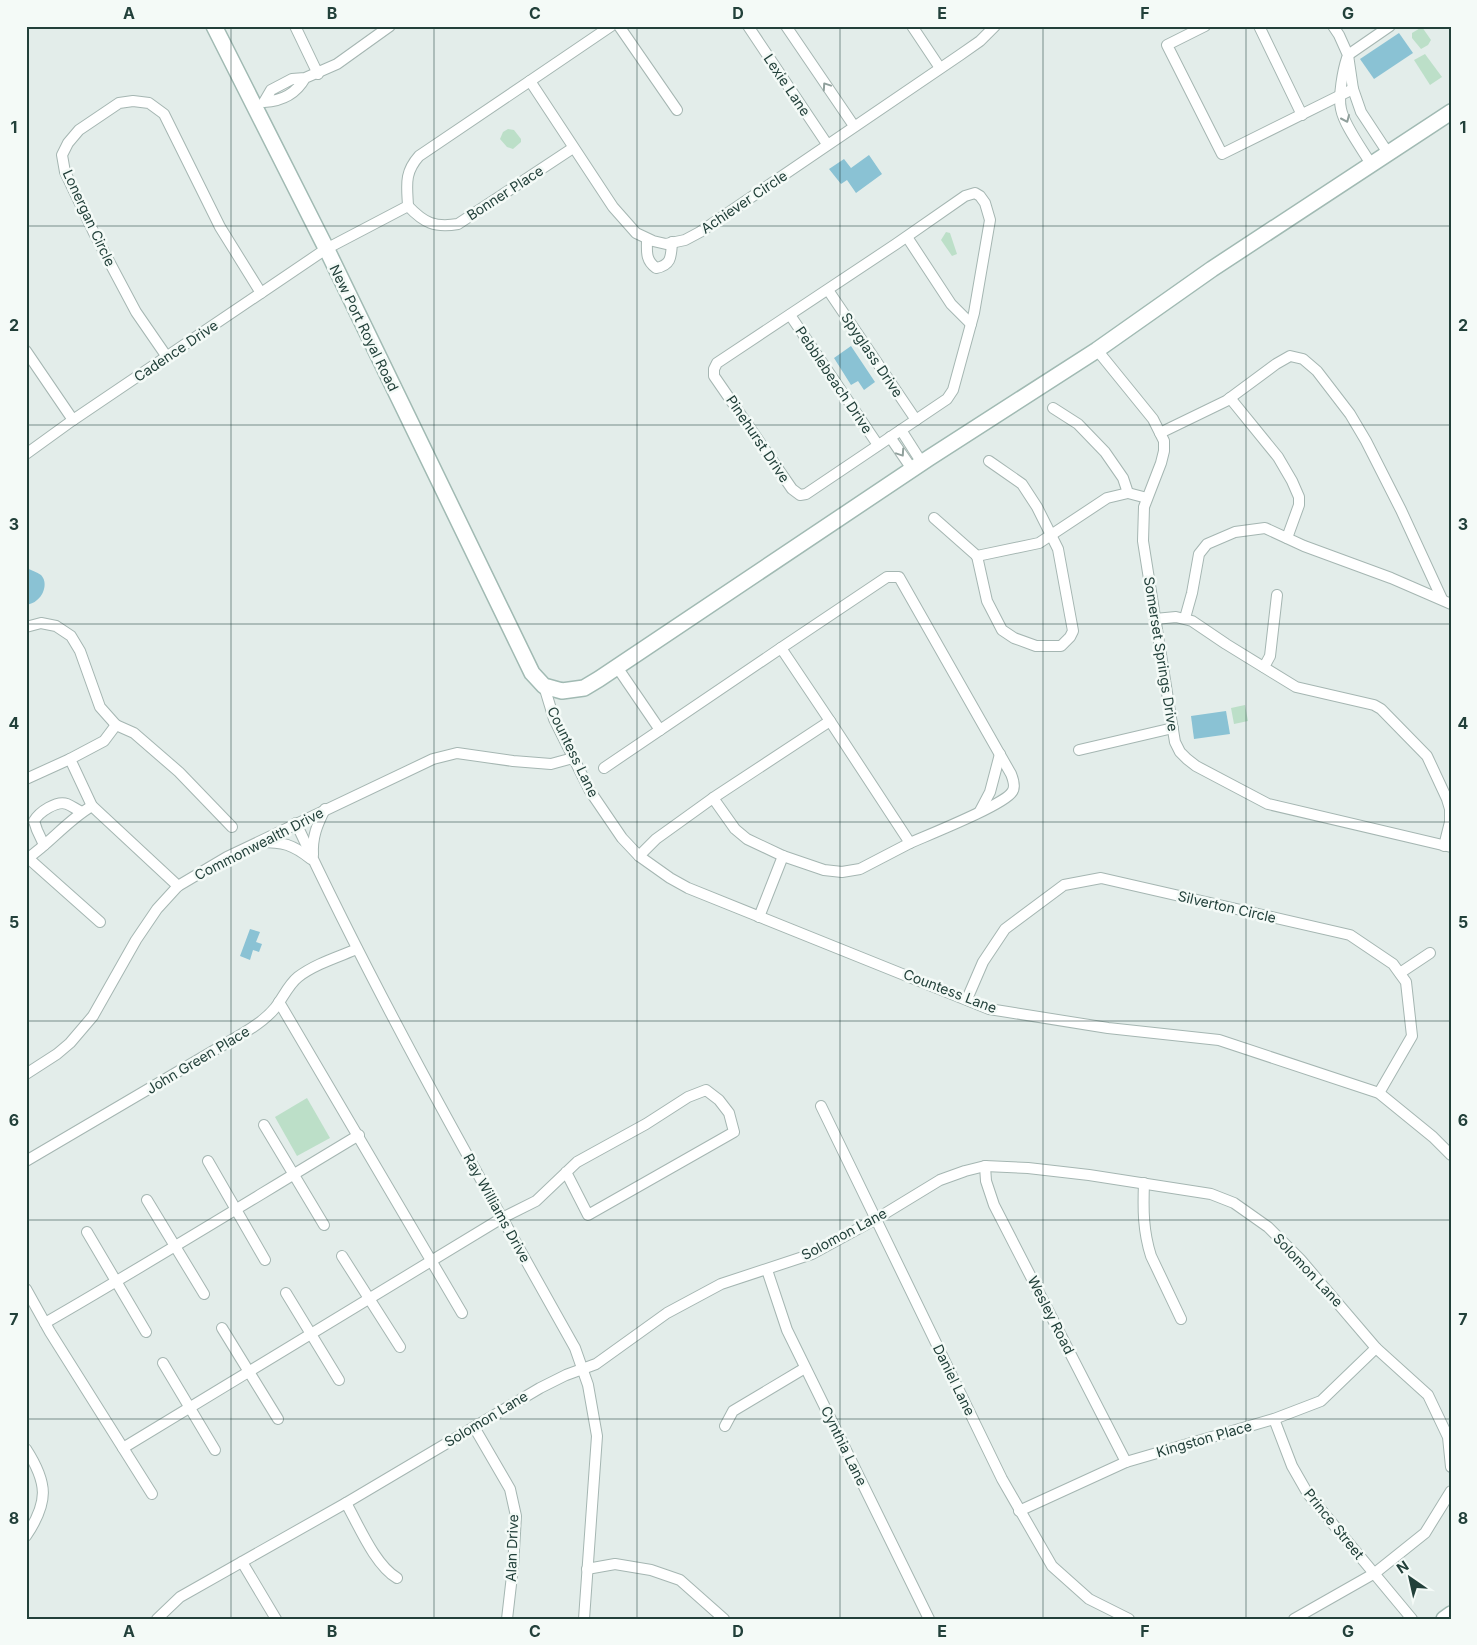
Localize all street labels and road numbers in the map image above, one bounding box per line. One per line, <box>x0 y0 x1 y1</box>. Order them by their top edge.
street label: Lexie Lane <box>760 50 814 119</box>
street label: Bonner Place <box>463 162 546 224</box>
street label: Achiever Circle <box>697 166 790 237</box>
street label: Lonergan Circle <box>60 167 119 269</box>
street label: New Port Royal Road <box>326 262 403 394</box>
street label: Spyglass Drive <box>838 309 907 400</box>
street label: Cadence Drive <box>130 316 221 385</box>
street label: Pebblebeach Drive <box>792 323 877 436</box>
street label: Pinehurst Drive <box>723 392 794 485</box>
street label: Somerset Springs Drive <box>1141 575 1182 733</box>
street label: Countess Lane <box>544 704 603 800</box>
street label: Commonwealth Drive <box>192 804 326 883</box>
street label: Silverton Circle <box>1176 887 1278 926</box>
street label: Countess Lane <box>901 965 999 1016</box>
street label: John Green Place <box>143 1022 252 1097</box>
street label: Ray Williams Drive <box>460 1150 534 1265</box>
street label: Solomon Lane <box>798 1204 889 1263</box>
street label: Solomon Lane <box>1270 1229 1347 1310</box>
street label: Wesley Road <box>1024 1273 1078 1357</box>
street label: Daniel Lane <box>930 1341 979 1418</box>
street label: Solomon Lane <box>441 1387 531 1450</box>
street label: Cynthia Lane <box>818 1403 871 1488</box>
street label: Kingston Place <box>1154 1417 1254 1460</box>
street label: Prince Street <box>1301 1485 1368 1563</box>
street label: Alan Drive <box>502 1514 521 1582</box>

